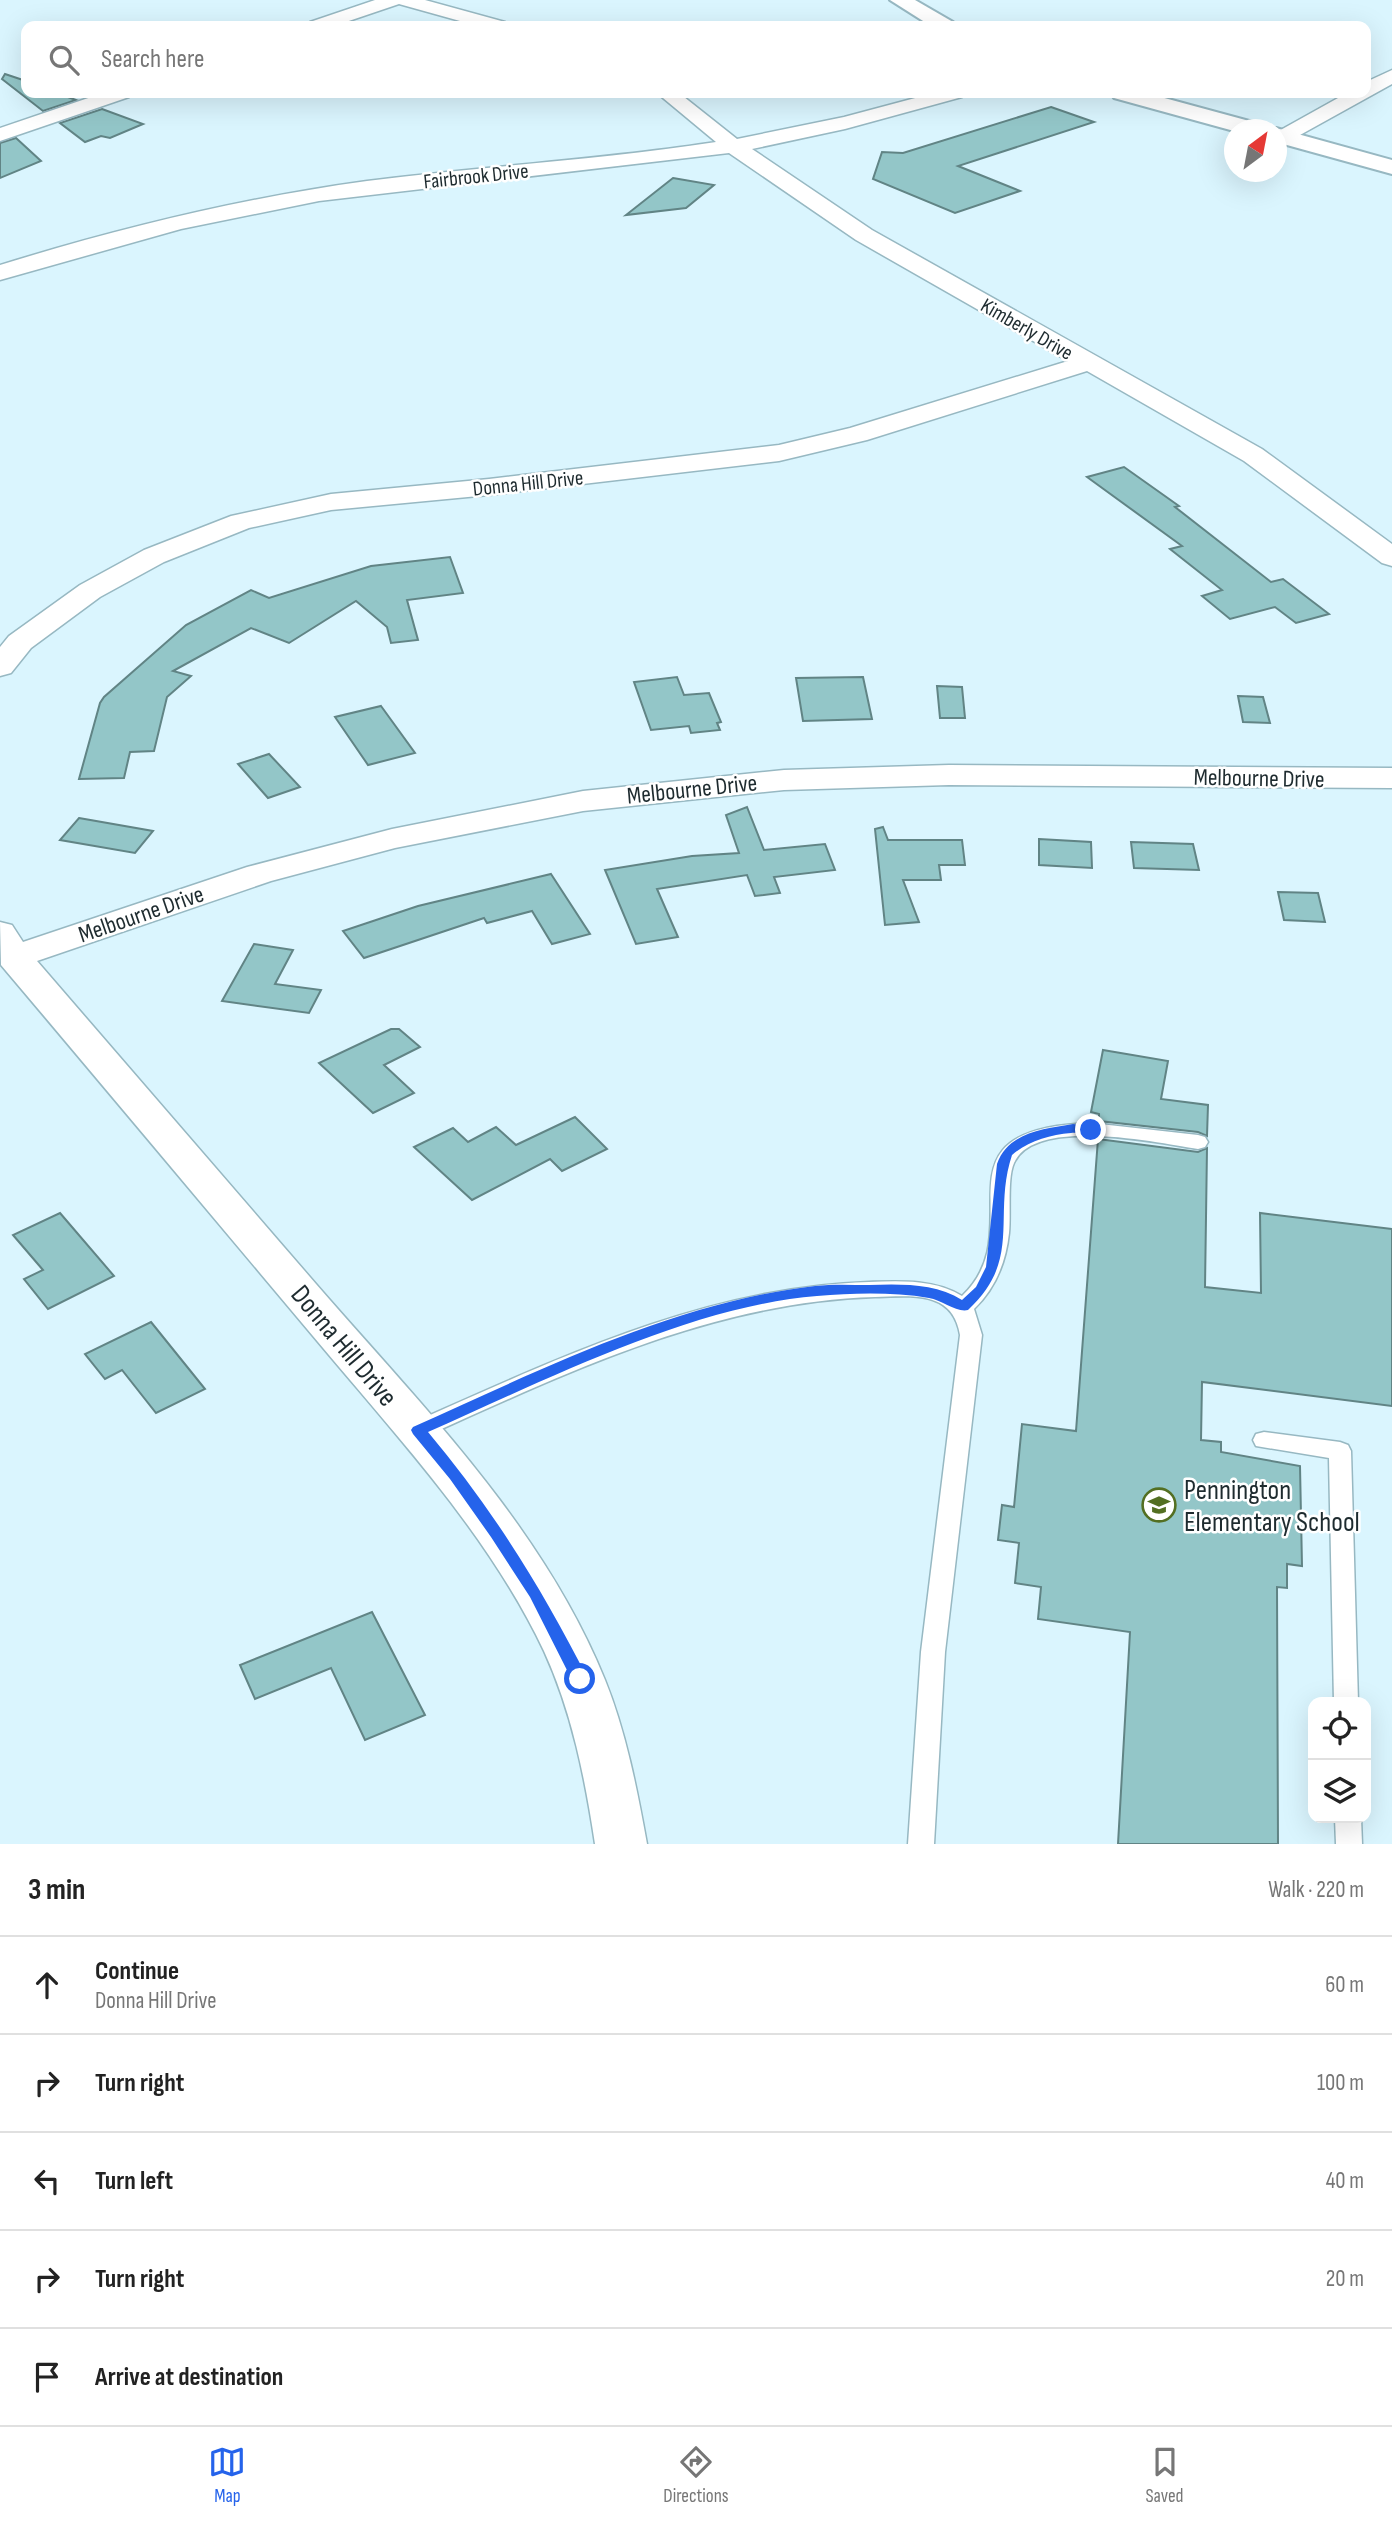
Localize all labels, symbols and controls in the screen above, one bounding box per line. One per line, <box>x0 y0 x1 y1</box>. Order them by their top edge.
search box <box>21 21 1371 98</box>
icon: search <box>45 41 83 79</box>
text: Search here <box>101 44 204 75</box>
north arrow <box>1224 119 1287 182</box>
street label: Fairbrook Drive <box>422 159 530 194</box>
street label: Kimberly Drive <box>976 293 1077 366</box>
street label: Donna Hill Drive <box>472 465 584 502</box>
street label: Melbourne Drive <box>1193 763 1325 794</box>
street label: Melbourne Drive <box>625 768 759 811</box>
street label: Melbourne Drive <box>75 879 208 949</box>
route end <box>1075 1114 1106 1145</box>
street label: Donna Hill Drive <box>284 1279 404 1413</box>
place label: Pennington Elementary School <box>1184 1474 1360 1539</box>
school or university icon: Pennington Elementary School <box>1140 1486 1178 1524</box>
route start <box>564 1663 595 1694</box>
map controls <box>1308 1697 1371 1823</box>
button: locate <box>1308 1697 1371 1760</box>
button: layers <box>1308 1760 1371 1823</box>
text: 3 min <box>28 1872 85 1908</box>
text: Walk · 220 m <box>1268 1876 1364 1904</box>
text: Continue <box>95 1956 179 1987</box>
icon: ahead <box>28 1966 66 2004</box>
text: 60 m <box>1325 1971 1364 1999</box>
text: Donna Hill Drive <box>95 1987 216 2015</box>
icon: right <box>28 2064 66 2102</box>
text: Turn right <box>95 2068 184 2099</box>
text: 100 m <box>1317 2069 1364 2097</box>
icon: left <box>28 2162 66 2200</box>
text: Turn left <box>95 2166 173 2197</box>
text: 40 m <box>1326 2167 1364 2195</box>
icon: right <box>28 2260 66 2298</box>
text: Turn right <box>95 2264 184 2295</box>
text: 20 m <box>1326 2265 1364 2293</box>
icon: arrive <box>28 2358 66 2396</box>
text: Arrive at destination <box>95 2362 283 2393</box>
tab: Map <box>208 2443 246 2508</box>
tab: Directions <box>663 2443 729 2508</box>
tab: Saved <box>1145 2443 1184 2508</box>

